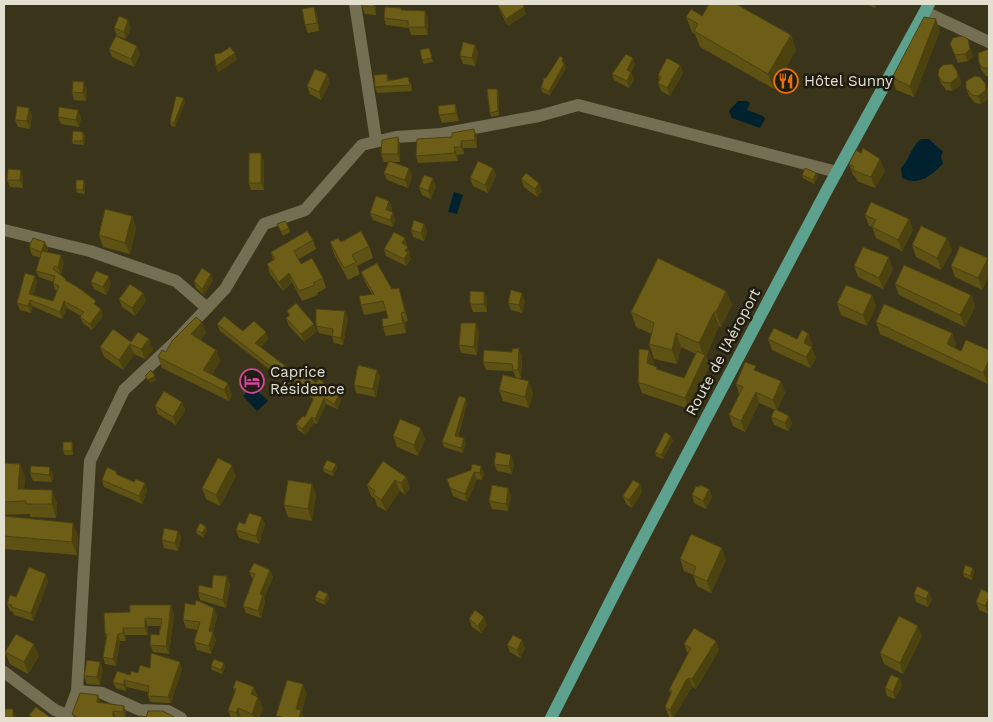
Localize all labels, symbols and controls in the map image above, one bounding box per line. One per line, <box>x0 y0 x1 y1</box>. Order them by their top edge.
restaurant icon: Hôtel Sunny <box>773 68 799 94</box>
place label: Hôtel Sunny <box>804 72 893 90</box>
street label: Route de l'Aéroport <box>682 285 764 419</box>
place label: Caprice Résidence <box>270 363 345 398</box>
hotel icon: Caprice Résidence <box>239 368 265 394</box>

